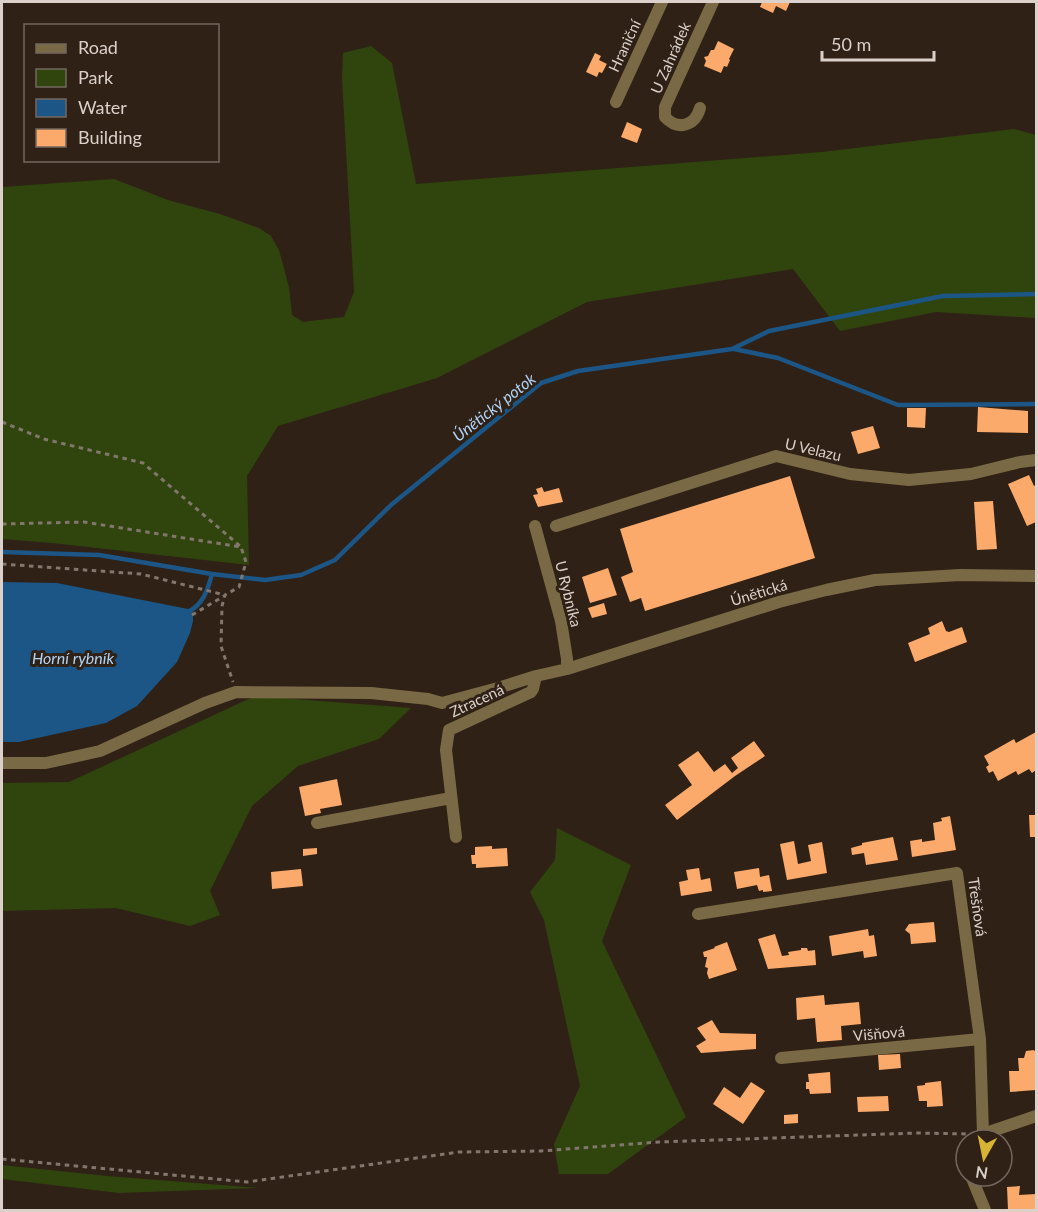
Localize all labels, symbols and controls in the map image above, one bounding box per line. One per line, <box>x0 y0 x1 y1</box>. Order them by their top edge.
street label: Hraniční <box>604 15 645 74</box>
street label: U Zahrádek <box>646 19 694 96</box>
legend <box>24 24 219 162</box>
scale bar <box>822 24 934 62</box>
text: 50 m <box>831 33 871 55</box>
text: Road <box>78 36 118 58</box>
text: Park <box>78 66 114 88</box>
text: Water <box>78 96 127 118</box>
text: Building <box>78 126 142 148</box>
water label: Únětický potok <box>448 368 539 445</box>
street label: U Velazu <box>783 434 843 464</box>
street label: U Rybníka <box>552 559 586 629</box>
street label: Únětická <box>728 575 789 609</box>
water label: Horní rybník <box>32 648 115 667</box>
street label: Ztracená <box>447 680 506 720</box>
street label: Třešňová <box>965 876 991 938</box>
street label: Višňová <box>852 1022 906 1044</box>
north arrow <box>954 1128 1014 1188</box>
text: N <box>974 1163 989 1184</box>

